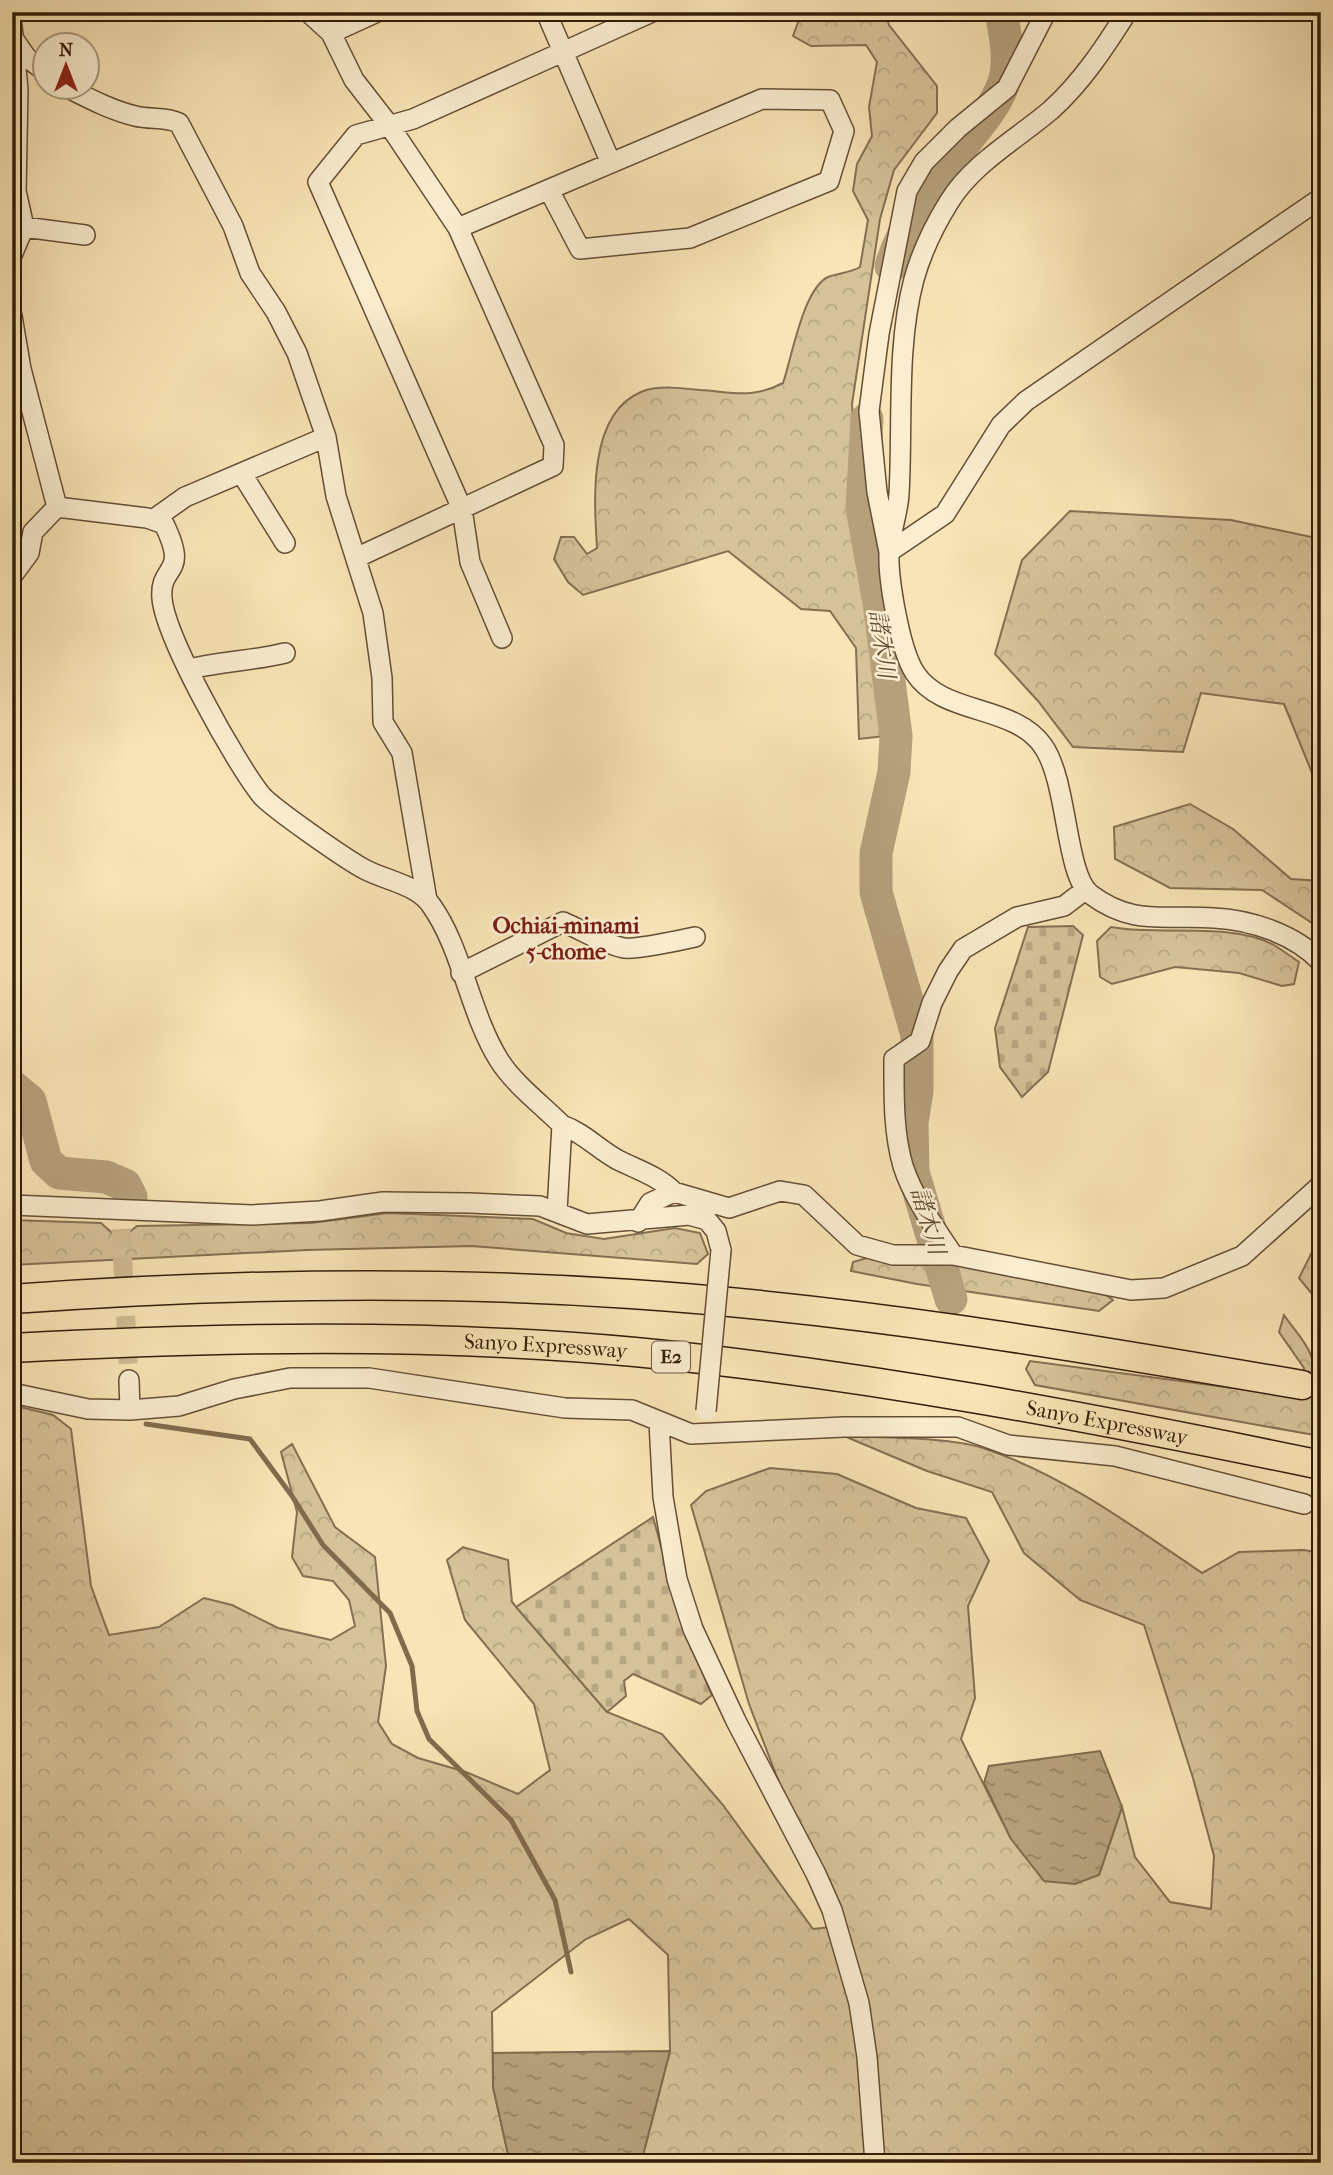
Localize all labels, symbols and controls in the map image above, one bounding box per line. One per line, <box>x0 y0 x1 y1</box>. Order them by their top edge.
north arrow <box>32 32 102 102</box>
text: N <box>59 39 74 61</box>
water label: 諸木川 <box>864 608 901 683</box>
district label: Ochiai-minami 5-chome <box>492 912 640 965</box>
water label: 諸木川 <box>906 1184 951 1261</box>
street label: Sanyo Expressway <box>463 1329 629 1363</box>
road number: E2 <box>652 1342 690 1372</box>
street label: Sanyo Expressway <box>1024 1396 1191 1450</box>

